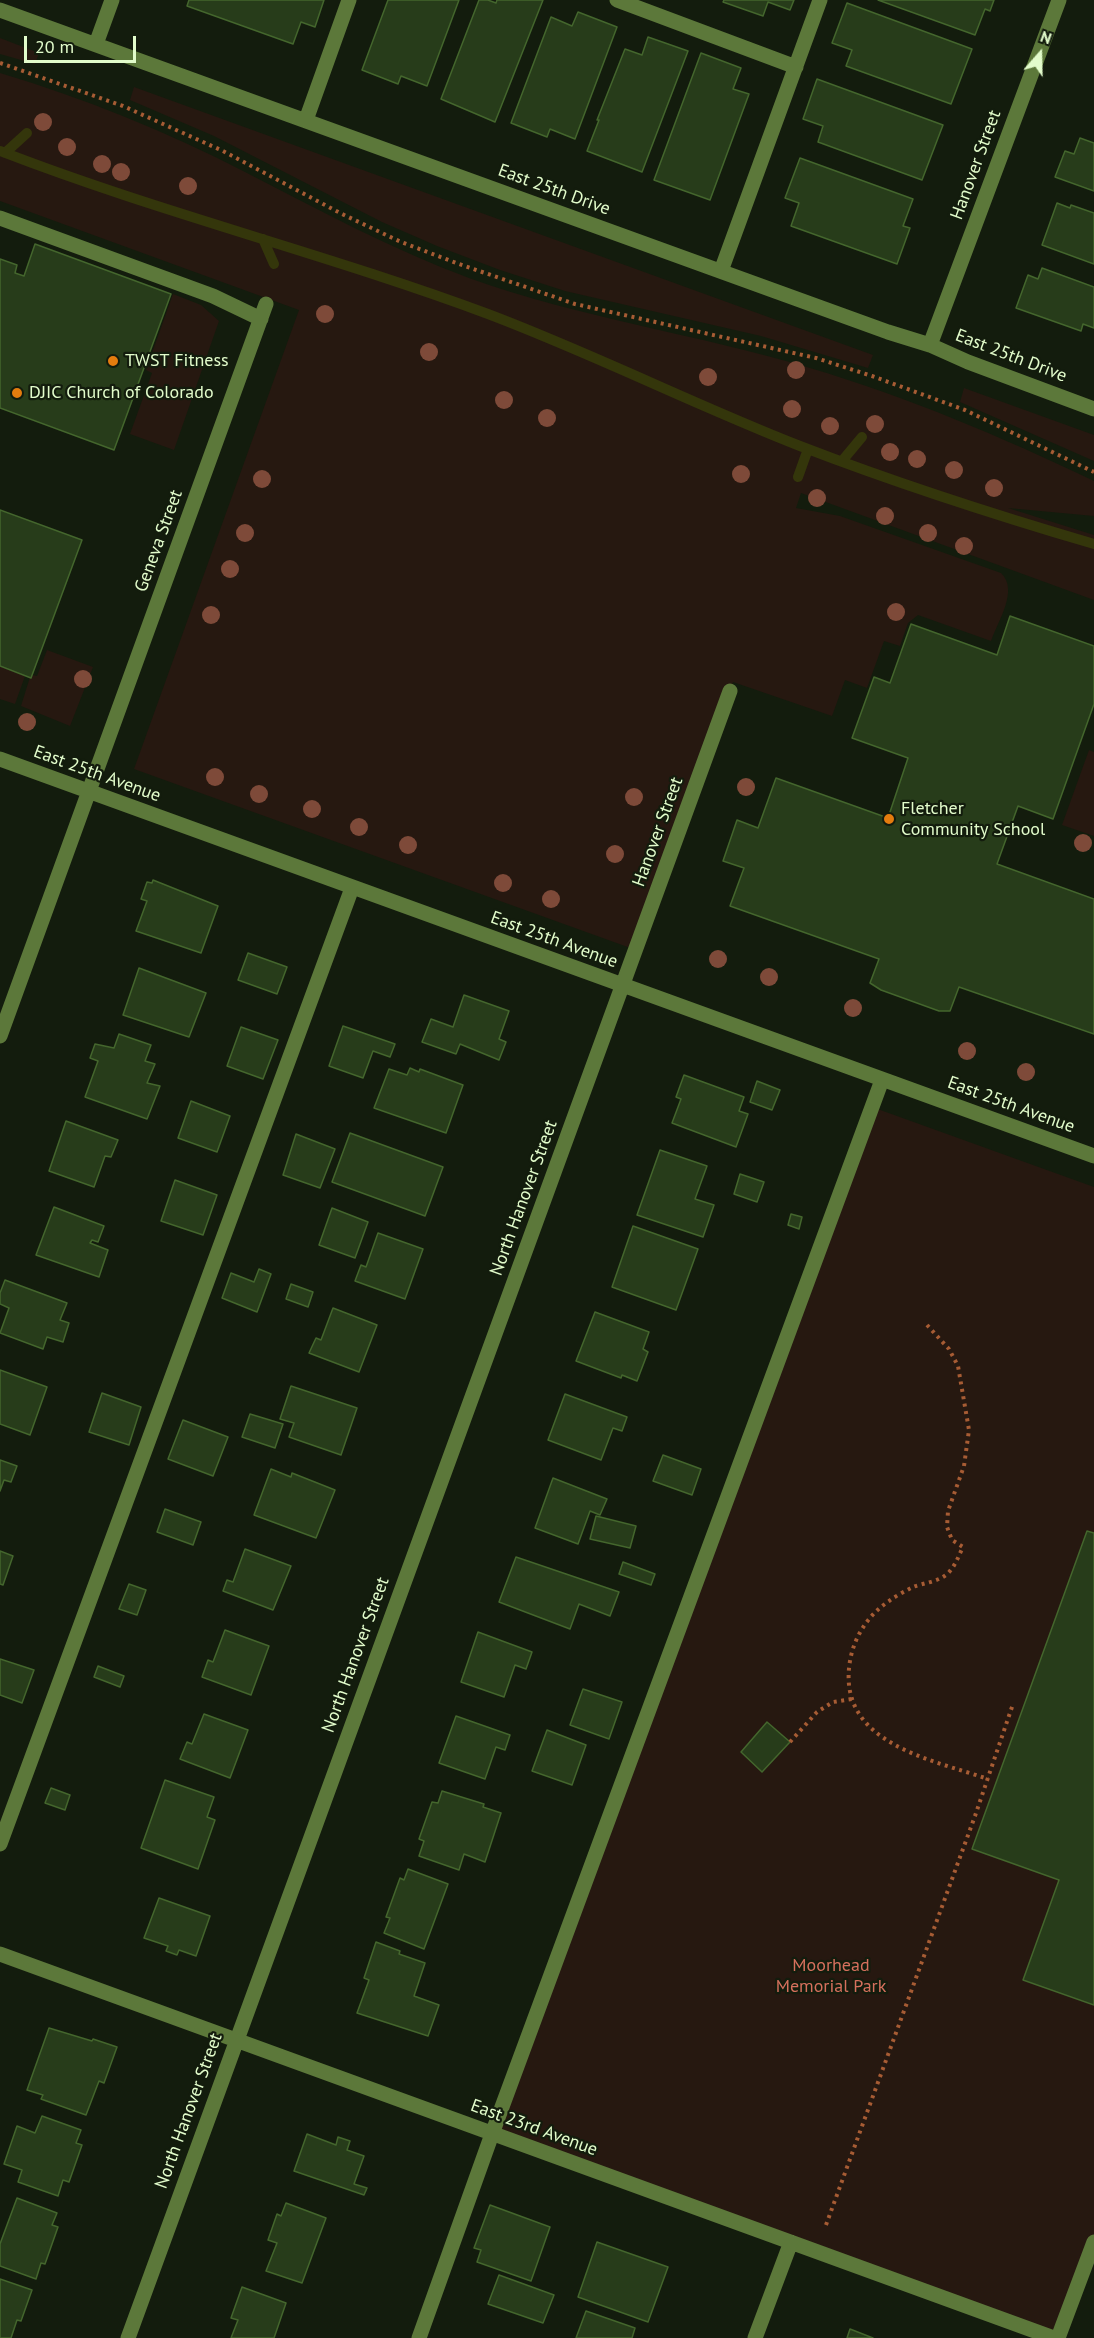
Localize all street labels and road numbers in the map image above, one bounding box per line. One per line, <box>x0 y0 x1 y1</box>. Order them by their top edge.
street label: Hanover Street <box>946 107 1006 223</box>
street label: East 25th Drive <box>495 160 613 220</box>
street label: East 25th Drive <box>952 325 1070 387</box>
street label: Geneva Street <box>131 487 187 595</box>
street label: East 25th Avenue <box>31 741 163 807</box>
street label: Hanover Street <box>628 774 688 890</box>
street label: East 25th Avenue <box>488 907 620 973</box>
street label: East 25th Avenue <box>945 1072 1077 1138</box>
street label: North Hanover Street <box>486 1117 562 1279</box>
street label: North Hanover Street <box>318 1574 394 1736</box>
street label: North Hanover Street <box>151 2030 227 2192</box>
street label: East 23rd Avenue <box>468 2095 600 2161</box>

